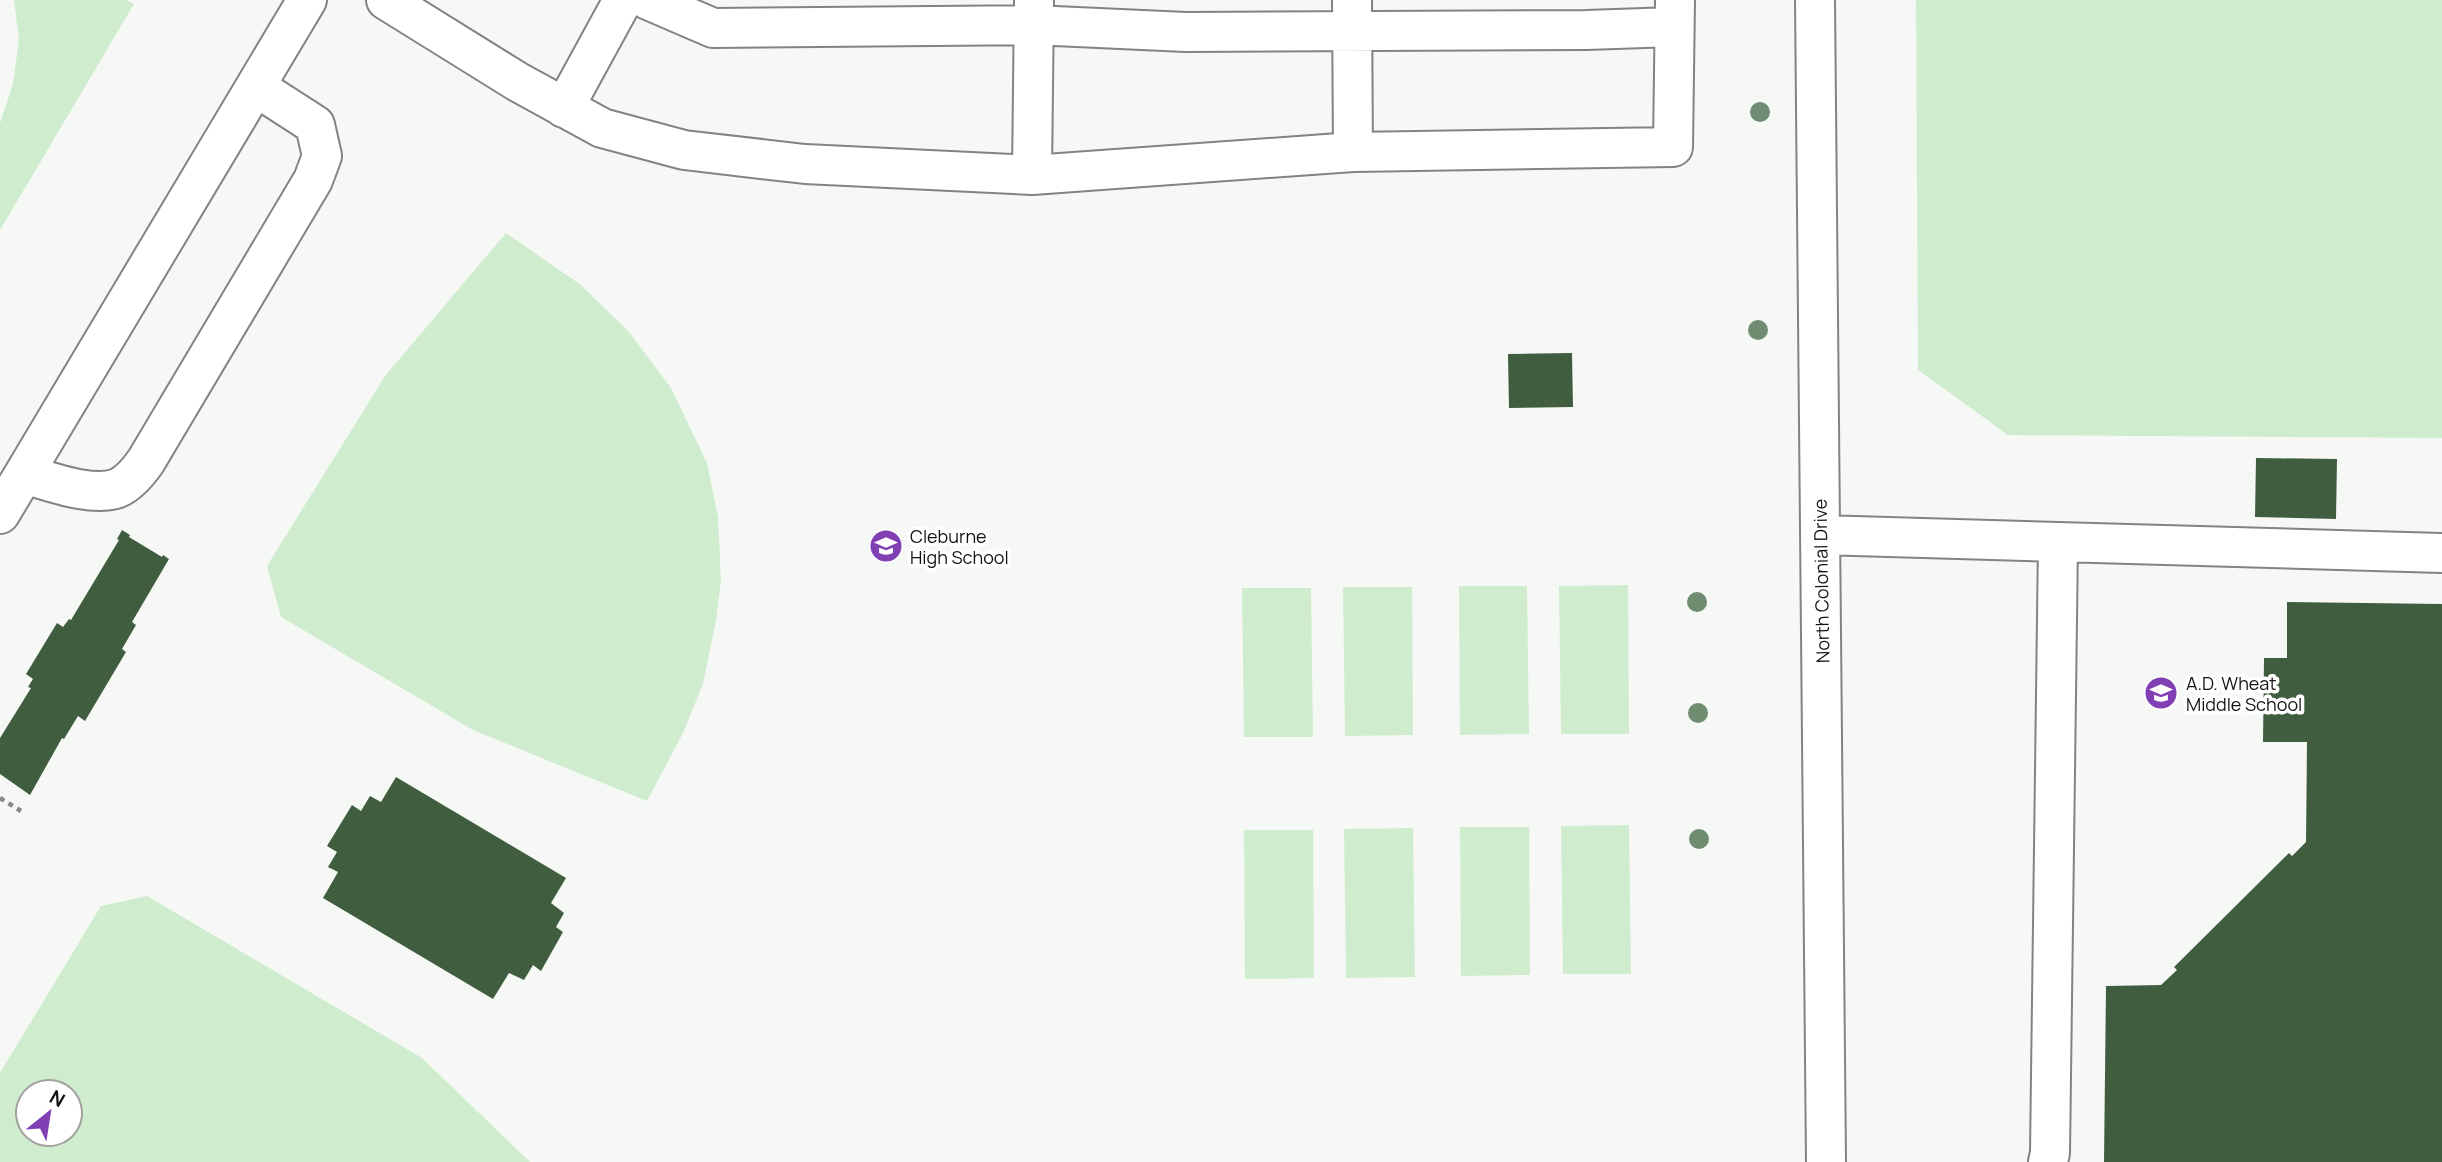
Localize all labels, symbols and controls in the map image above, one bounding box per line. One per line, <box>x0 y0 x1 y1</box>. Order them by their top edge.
street label: North Colonial Drive <box>1808 499 1834 663</box>
place label: Cleburne High School <box>910 524 1009 569</box>
school or university icon: Cleburne High School <box>867 527 905 565</box>
place label: A.D. Wheat Middle School <box>2186 671 2302 716</box>
school or university icon: A.D. Wheat Middle School <box>2142 674 2180 712</box>
north arrow <box>14 1078 84 1148</box>
text: N <box>45 1084 70 1113</box>

